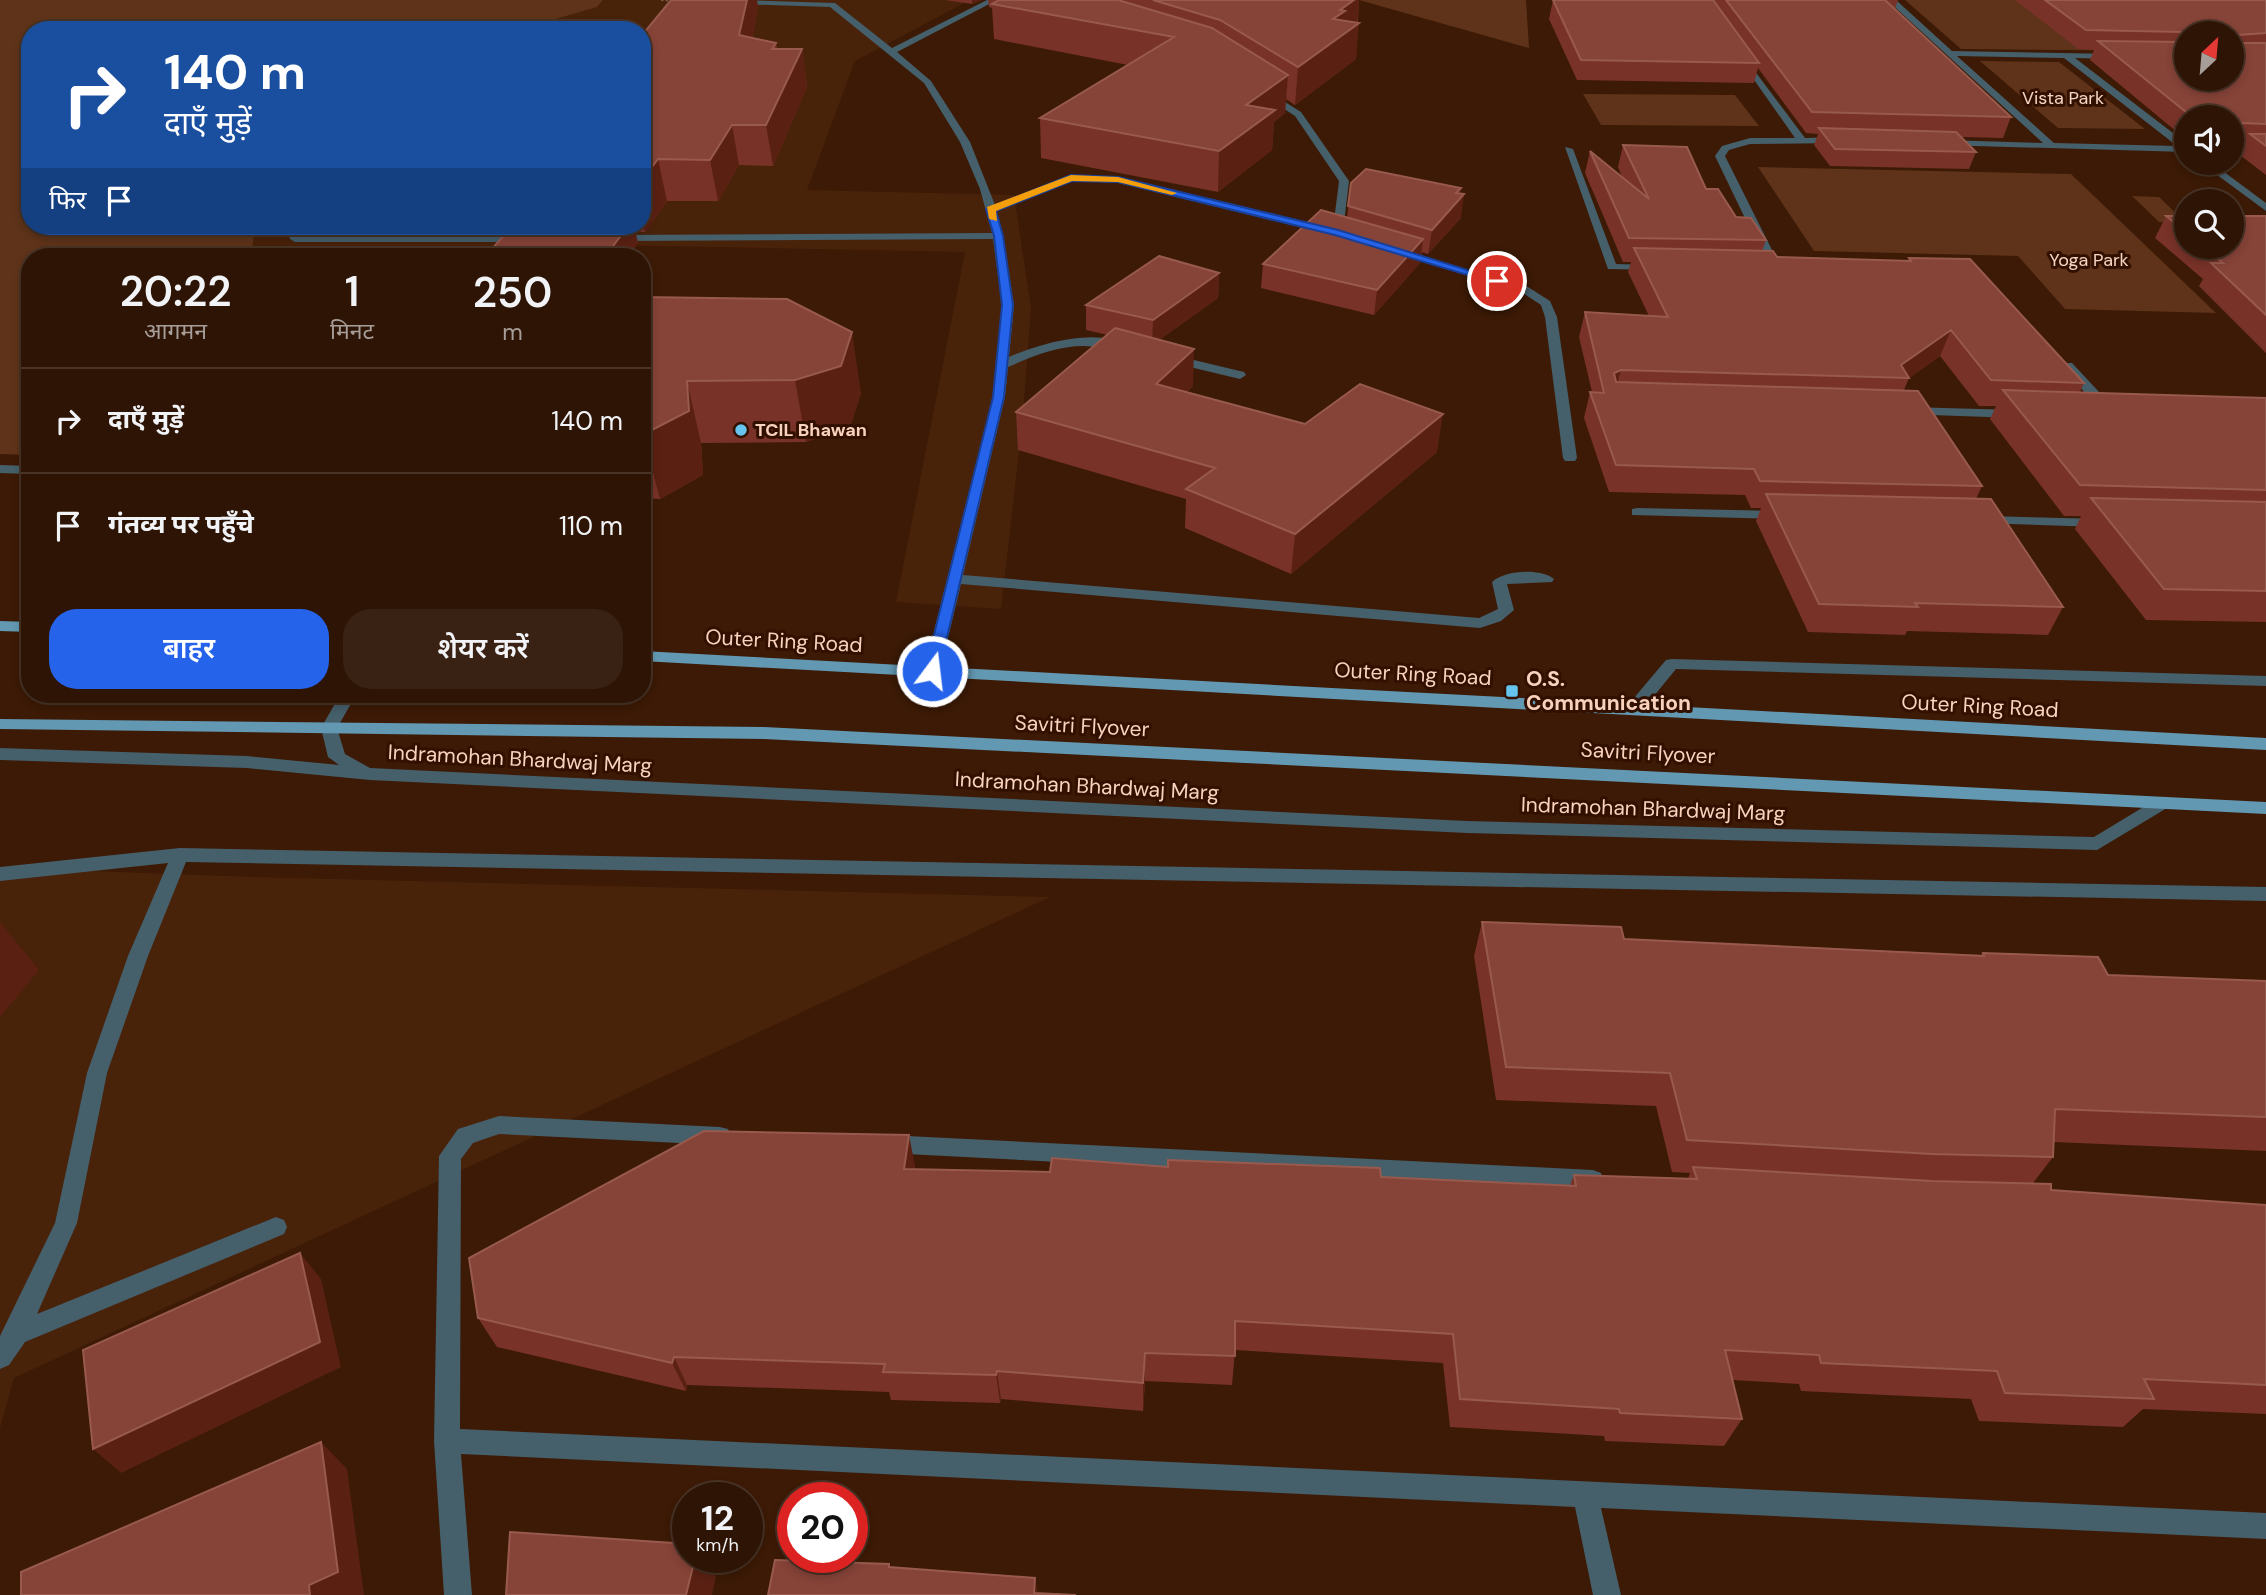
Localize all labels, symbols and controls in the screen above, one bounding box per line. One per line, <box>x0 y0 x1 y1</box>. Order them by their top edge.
north arrow <box>2174 21 2244 91</box>
map controls <box>2174 21 2244 259</box>
text: 140 m <box>164 40 306 104</box>
icon: right <box>49 49 140 140</box>
park label: Vista Park <box>2022 86 2104 110</box>
text: दाएँ मुड़ें <box>164 102 252 144</box>
button: sound <box>2174 105 2244 175</box>
icon: arrive <box>100 182 138 220</box>
text: फिर <box>49 183 86 217</box>
button: search <box>2174 189 2244 259</box>
park label: Yoga Park <box>2049 248 2129 272</box>
pin <box>1467 251 1527 311</box>
icon: arrive <box>1478 262 1516 300</box>
text: 20:22 <box>120 264 231 319</box>
text: 1 <box>345 264 359 319</box>
text: 250 <box>473 265 552 320</box>
text: आगमन <box>144 316 207 346</box>
text: मिनट <box>330 316 374 346</box>
text: m <box>502 317 523 347</box>
icon: right <box>49 402 87 440</box>
text: दाएँ मुड़ें <box>108 402 184 436</box>
text: 140 m <box>551 404 623 438</box>
place label: TCIL Bhawan <box>755 418 867 442</box>
marker: TCIL Bhawan <box>733 422 749 438</box>
icon: arrive <box>49 507 87 545</box>
text: गंतव्य पर पहुँचे <box>108 507 254 541</box>
text: 110 m <box>559 509 623 543</box>
button: बाहर <box>49 609 329 689</box>
button: शेयर करें <box>343 609 623 689</box>
street label: Outer Ring Road <box>705 623 863 659</box>
position arrow <box>895 634 969 708</box>
street label: Outer Ring Road <box>1334 656 1492 692</box>
place label: O.S. Communication <box>1526 665 1691 717</box>
marker: O.S. Communication <box>1504 683 1520 699</box>
street label: Outer Ring Road <box>1901 688 2059 724</box>
street label: Savitri Flyover <box>1014 708 1150 744</box>
street label: Savitri Flyover <box>1580 735 1716 771</box>
street label: Indramohan Bhardwaj Marg <box>387 738 653 780</box>
street label: Indramohan Bhardwaj Marg <box>954 765 1220 807</box>
street label: Indramohan Bhardwaj Marg <box>1520 790 1786 828</box>
speed limit sign: 20 <box>777 1482 868 1573</box>
text: 12 <box>701 1495 734 1541</box>
text: km/h <box>696 1533 739 1557</box>

